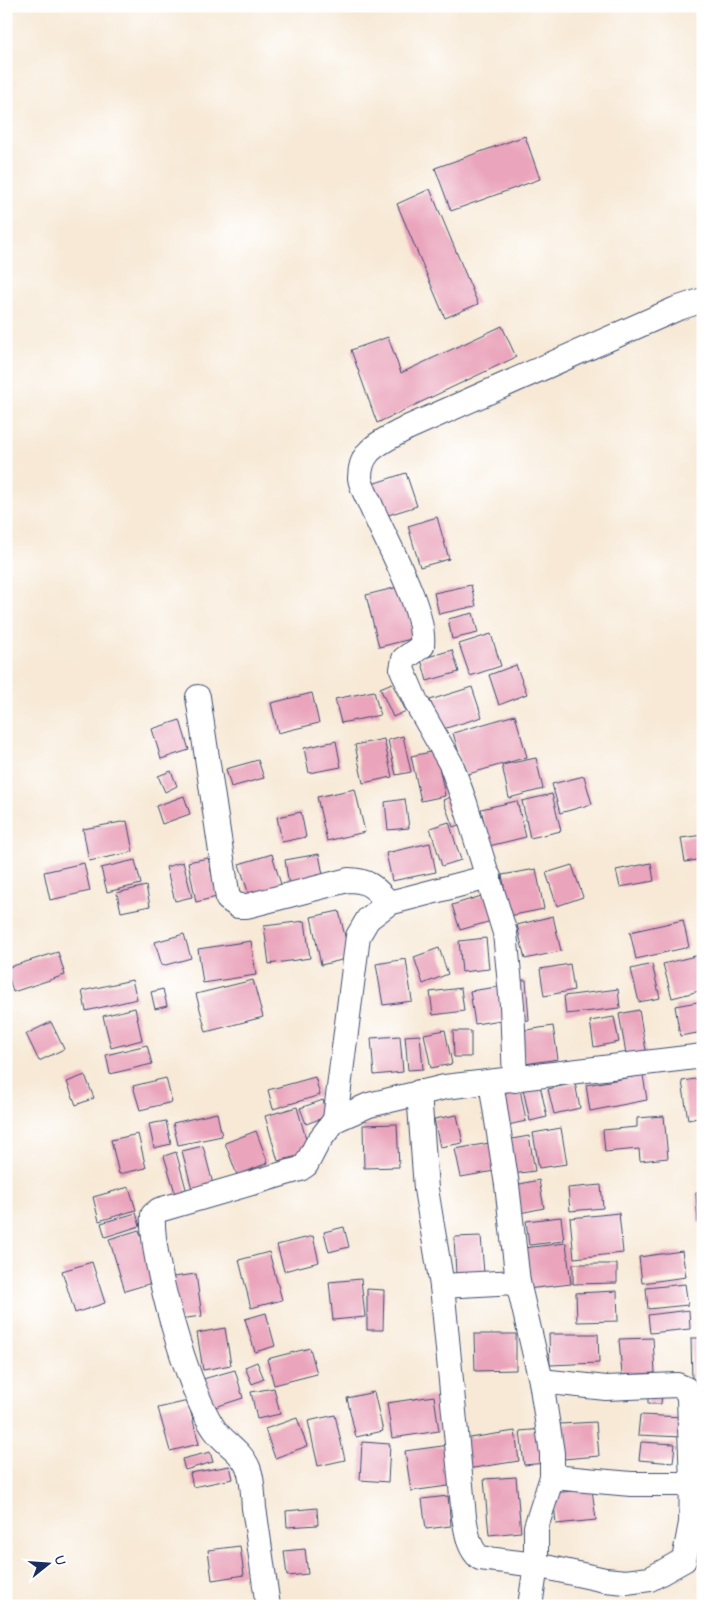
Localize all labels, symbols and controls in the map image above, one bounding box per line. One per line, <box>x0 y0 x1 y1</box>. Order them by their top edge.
north arrow <box>22 1540 72 1590</box>
text: U <box>50 1553 69 1567</box>

